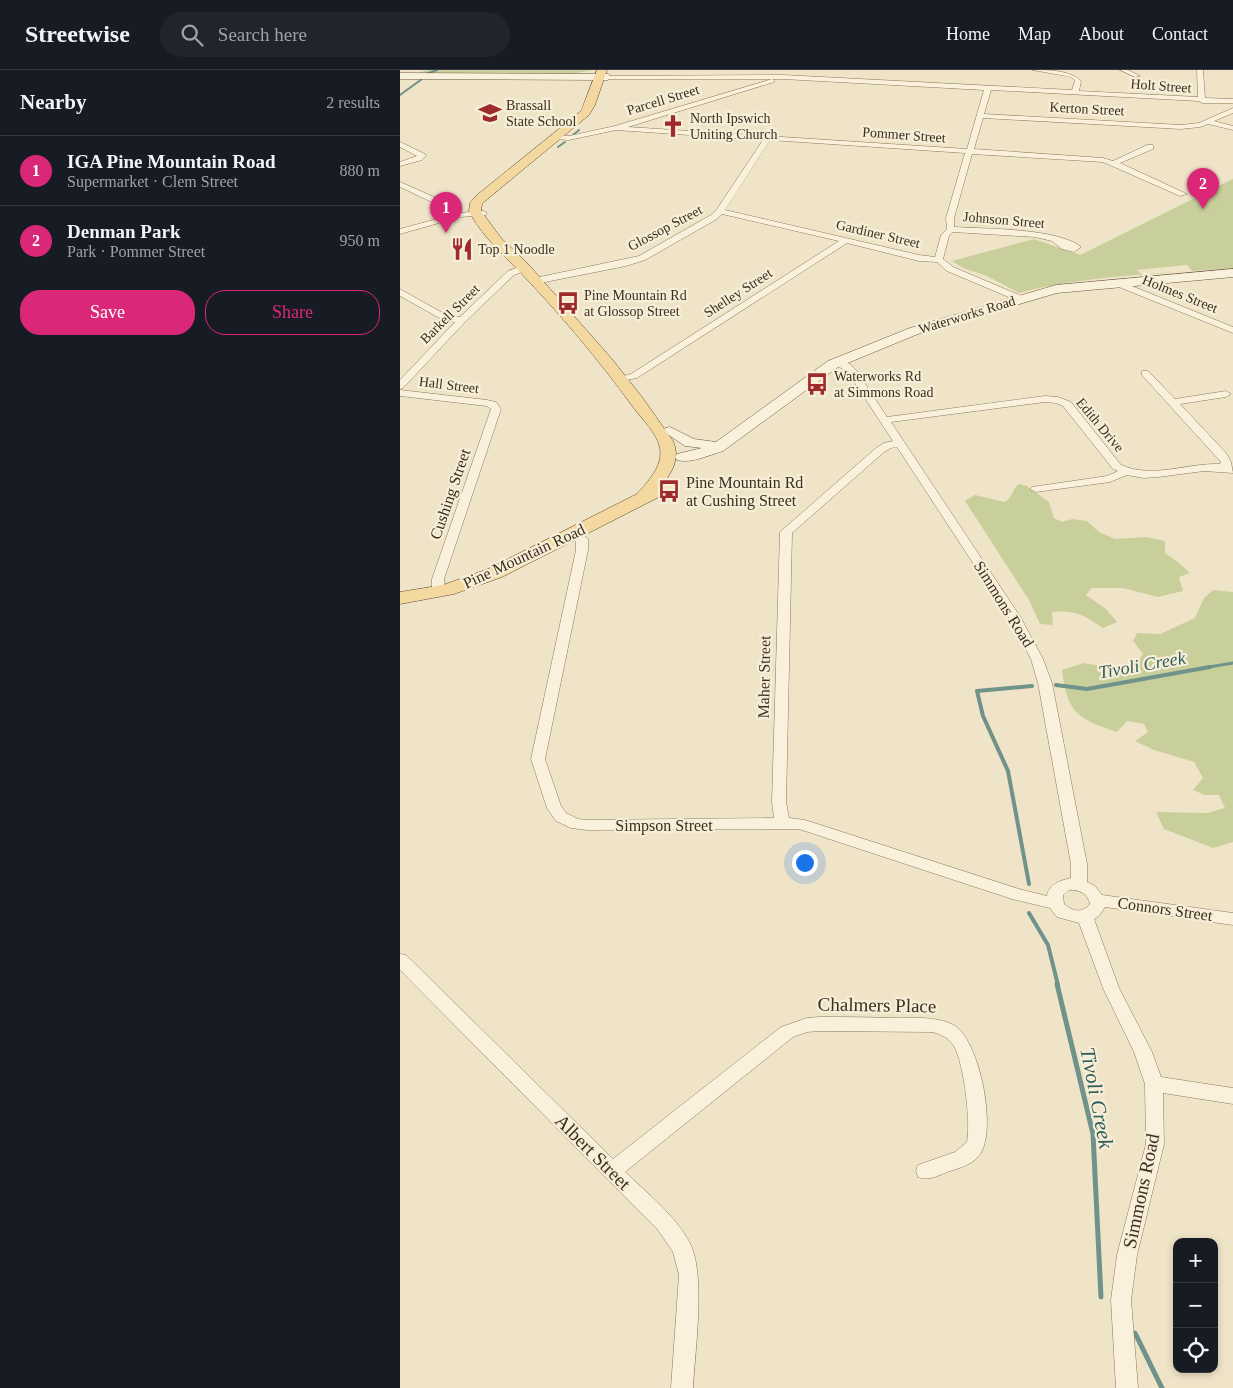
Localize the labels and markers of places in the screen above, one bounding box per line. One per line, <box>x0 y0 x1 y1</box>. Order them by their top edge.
place label: Brassall State School <box>506 98 576 129</box>
school or university icon: Brassall State School <box>477 100 503 126</box>
place label: North Ipswich Uniting Church <box>690 111 778 142</box>
church icon: North Ipswich Uniting Church <box>660 113 686 139</box>
pin: 2 <box>1187 168 1219 209</box>
pin: 1 <box>430 192 462 233</box>
restaurant icon: Top 1 Noodle <box>449 236 475 262</box>
place label: Top 1 Noodle <box>478 242 555 257</box>
place label: Pine Mountain Rd at Glossop Street <box>584 288 687 319</box>
bus stop icon: Pine Mountain Rd at Glossop Street <box>555 290 581 316</box>
place label: Waterworks Rd at Simmons Road <box>834 369 934 400</box>
bus stop icon: Waterworks Rd at Simmons Road <box>804 371 830 397</box>
place label: Pine Mountain Rd at Cushing Street <box>686 474 803 510</box>
bus stop icon: Pine Mountain Rd at Cushing Street <box>656 478 682 504</box>

